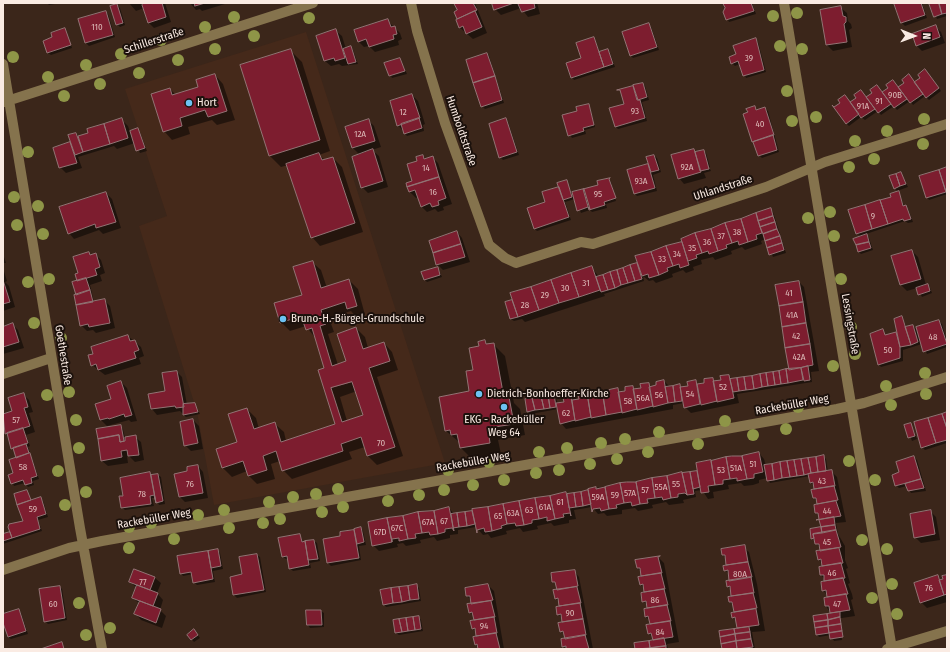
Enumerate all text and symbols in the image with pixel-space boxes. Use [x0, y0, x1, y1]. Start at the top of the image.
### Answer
north arrow [894, 16, 934, 56]
house number: 110 [91, 22, 103, 32]
street label: Schillerstraße [122, 25, 186, 57]
text: N [920, 33, 933, 40]
house number: 39 [745, 53, 753, 63]
house number: 90B [888, 90, 902, 100]
street label: Humboldtstraße [443, 94, 479, 168]
place label: Hort [197, 96, 217, 110]
house number: 91 [875, 96, 883, 106]
marker: Hort [184, 98, 194, 108]
house number: 91A [857, 101, 869, 111]
house number: 93 [631, 106, 639, 116]
house number: 12 [399, 107, 407, 117]
house number: 40 [755, 119, 765, 129]
house number: 12A [354, 129, 366, 139]
house number: 92A [681, 162, 693, 172]
house number: 14 [422, 163, 430, 173]
street label: Uhlandstraße [692, 172, 754, 204]
house number: 93A [635, 176, 647, 186]
house number: 16 [429, 187, 437, 197]
house number: 95 [594, 189, 602, 199]
house number: 9 [871, 211, 875, 221]
house number: 38 [733, 227, 741, 237]
house number: 37 [717, 231, 725, 241]
house number: 36 [703, 237, 711, 247]
house number: 35 [688, 243, 696, 253]
house number: 34 [673, 249, 681, 259]
house number: 33 [658, 254, 666, 264]
house number: 31 [582, 278, 590, 288]
house number: 30 [561, 283, 569, 293]
house number: 41 [785, 288, 793, 298]
house number: 29 [541, 290, 549, 300]
street label: Lessingstraße [838, 293, 862, 355]
house number: 28 [521, 300, 529, 310]
house number: 41A [786, 310, 798, 320]
place label: Bruno-H.-Bürgel-Grundschule [291, 312, 424, 326]
marker: Bruno-H.-Bürgel-Grundschule [278, 314, 288, 324]
street label: Goethestraße [52, 324, 74, 386]
house number: 42 [792, 331, 800, 341]
house number: 48 [929, 332, 937, 342]
house number: 50 [884, 345, 892, 355]
house number: 42A [793, 352, 805, 362]
house number: 52 [719, 382, 727, 392]
place label: Dietrich-Bonhoeffer-Kirche [487, 387, 609, 401]
marker: Dietrich-Bonhoeffer-Kirche [474, 389, 484, 399]
house number: 54 [686, 389, 694, 399]
house number: 56 [655, 390, 663, 400]
street label: Rackebüller Weg [754, 392, 830, 418]
house number: 56A [636, 393, 650, 403]
house number: 58 [624, 396, 632, 406]
marker: EKG - Rackebüller Weg 64 [499, 402, 509, 412]
house number: 62 [562, 408, 570, 418]
place label: EKG - Rackebüller Weg 64 [464, 413, 544, 439]
house number: 57 [12, 415, 20, 425]
house number: 70 [377, 438, 385, 448]
street label: Rackebüller Weg [435, 449, 511, 475]
house number: 51 [749, 459, 757, 469]
house number: 58 [19, 462, 27, 472]
house number: 51A [730, 463, 742, 473]
house number: 53 [717, 465, 725, 475]
house number: 43 [818, 476, 826, 486]
house number: 76 [186, 479, 194, 489]
house number: 55 [672, 479, 680, 489]
house number: 55A [655, 482, 667, 492]
house number: 57 [641, 485, 649, 495]
house number: 57A [624, 488, 636, 498]
house number: 78 [138, 489, 146, 499]
house number: 59 [611, 490, 619, 500]
house number: 59A [591, 492, 605, 502]
house number: 61 [556, 497, 564, 507]
house number: 61A [539, 502, 551, 512]
house number: 59 [29, 504, 37, 514]
house number: 63 [525, 505, 533, 515]
street label: Rackebüller Weg [116, 506, 192, 532]
house number: 44 [823, 506, 831, 516]
house number: 63A [506, 508, 520, 518]
house number: 65 [494, 511, 502, 521]
house number: 67 [440, 516, 448, 526]
house number: 67A [422, 517, 434, 527]
house number: 67C [391, 523, 403, 533]
house number: 67D [373, 527, 387, 537]
house number: 45 [823, 537, 831, 547]
house number: 46 [828, 568, 836, 578]
house number: 80A [733, 569, 747, 579]
house number: 77 [139, 577, 147, 587]
house number: 76 [925, 583, 933, 593]
house number: 86 [651, 595, 659, 605]
house number: 60 [48, 599, 58, 609]
house number: 47 [833, 599, 841, 609]
house number: 90 [565, 608, 575, 618]
house number: 94 [480, 621, 488, 631]
house number: 84 [656, 627, 664, 637]

